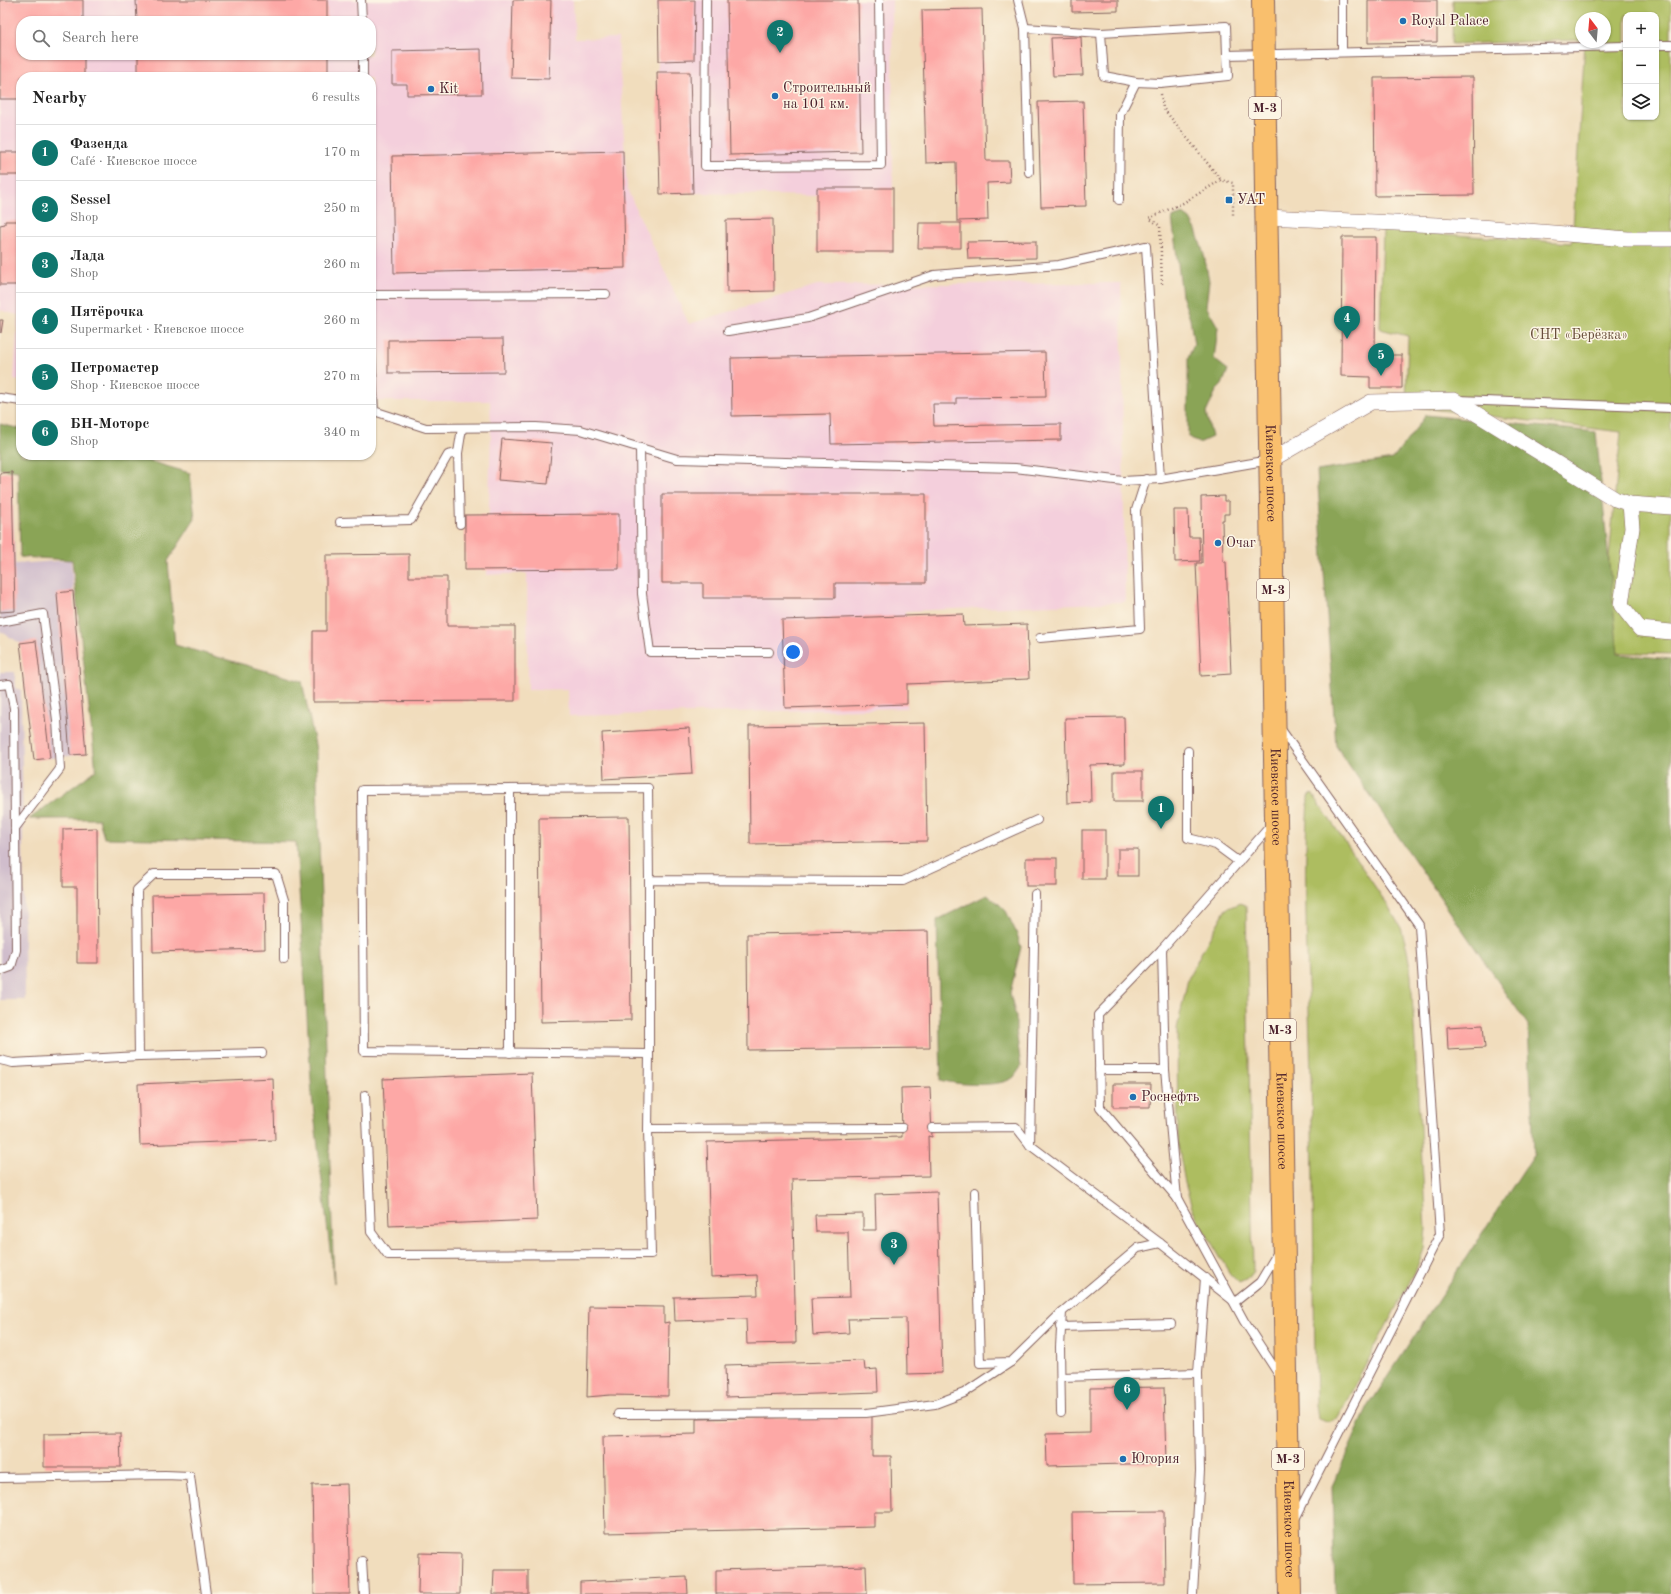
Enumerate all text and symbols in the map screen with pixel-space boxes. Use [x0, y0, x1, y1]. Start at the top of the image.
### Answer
north arrow [1575, 12, 1611, 48]
map controls [1623, 12, 1659, 120]
button: + [1623, 12, 1659, 48]
place label: Royal Palace [1411, 14, 1489, 28]
search box [16, 16, 376, 60]
marker: Royal Palace [1398, 16, 1408, 26]
pin: 2 [767, 20, 793, 53]
icon: search [30, 27, 52, 49]
text: Search here [62, 31, 139, 46]
button: − [1623, 48, 1659, 84]
place label: Строительный на 101 км. [783, 81, 871, 111]
place label: Kit [439, 82, 458, 96]
marker: Kit [426, 84, 436, 94]
button: layers [1623, 84, 1659, 120]
text: Nearby [32, 90, 87, 107]
text: 6 results [311, 91, 360, 104]
marker: Строительный на 101 км. [770, 91, 780, 101]
road number: М-3 [1249, 97, 1281, 119]
text: Фазенда [70, 137, 128, 152]
text: 1 [41, 146, 49, 159]
text: 170 m [323, 146, 360, 159]
text: Café · Киевское шоссе [70, 155, 197, 168]
text: Sessel [70, 193, 111, 208]
place label: УАТ [1237, 193, 1265, 207]
marker: УАТ [1224, 195, 1234, 205]
text: 2 [41, 202, 49, 215]
text: 250 m [323, 202, 360, 215]
text: Shop [70, 211, 98, 224]
text: Лада [70, 249, 105, 264]
text: 3 [41, 258, 49, 271]
text: 260 m [323, 258, 360, 271]
text: Shop [70, 267, 98, 280]
text: Пятёрочка [70, 305, 144, 320]
pin: 4 [1334, 306, 1360, 339]
text: 4 [41, 314, 49, 327]
text: 260 m [323, 314, 360, 327]
text: Supermarket · Киевское шоссе [70, 323, 244, 336]
park label: СНТ «Берёзка» [1530, 328, 1628, 342]
pin: 5 [1368, 343, 1394, 376]
text: Петромастер [70, 361, 159, 376]
text: 5 [41, 370, 49, 383]
text: 270 m [323, 370, 360, 383]
text: Shop · Киевское шоссе [70, 379, 200, 392]
text: БН-Моторс [70, 417, 149, 432]
street label: Киевское шоссе [1263, 424, 1278, 522]
text: 6 [41, 426, 49, 439]
text: 340 m [323, 426, 360, 439]
text: Shop [70, 435, 98, 448]
place label: Очаг [1226, 536, 1256, 550]
marker: Очаг [1213, 538, 1223, 548]
road number: М-3 [1257, 579, 1289, 601]
your location [783, 642, 803, 662]
street label: Киевское шоссе [1268, 748, 1283, 846]
pin: 1 [1148, 796, 1174, 829]
road number: М-3 [1264, 1019, 1296, 1041]
street label: Киевское шоссе [1274, 1072, 1289, 1170]
place label: Роснефть [1141, 1090, 1200, 1105]
marker: Роснефть [1128, 1092, 1138, 1102]
pin: 3 [881, 1232, 907, 1265]
pin: 6 [1114, 1377, 1140, 1410]
road number: М-3 [1272, 1448, 1304, 1470]
place label: Югория [1131, 1452, 1179, 1466]
marker: Югория [1118, 1454, 1128, 1464]
street label: Киевское шоссе [1281, 1480, 1297, 1578]

